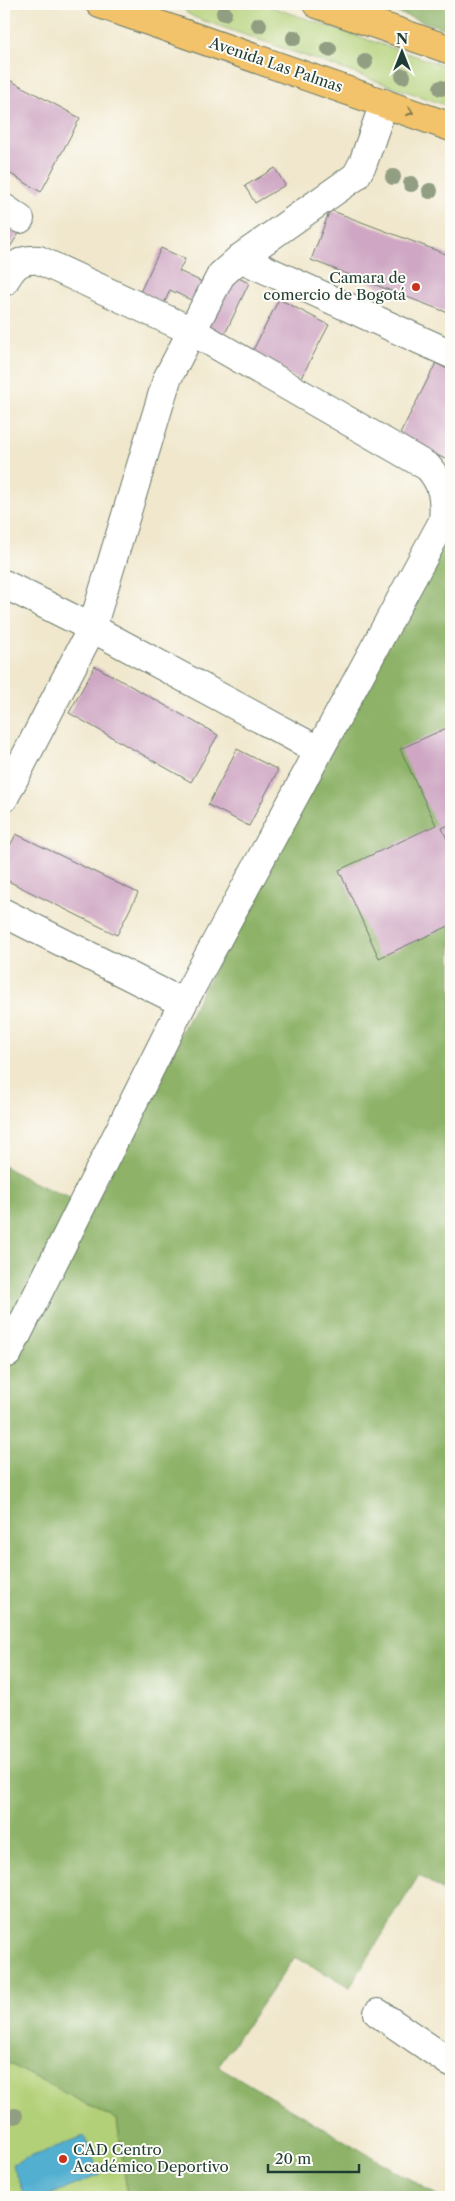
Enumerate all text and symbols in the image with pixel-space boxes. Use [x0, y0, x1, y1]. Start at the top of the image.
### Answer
north arrow [378, 28, 428, 78]
text: N [396, 30, 408, 48]
street label: Avenida Las Palmas [206, 32, 345, 96]
one-way arrow [405, 106, 414, 116]
place label: Camara de comercio de Bogotá [263, 268, 406, 304]
marker: Camara de comercio de Bogotá [410, 281, 422, 293]
place label: CAD Centro Académico Deportivo [72, 2140, 229, 2176]
scale bar [268, 2141, 359, 2173]
text: 20 m [275, 2149, 311, 2168]
marker: CAD Centro Académico Deportivo [57, 2153, 69, 2165]

